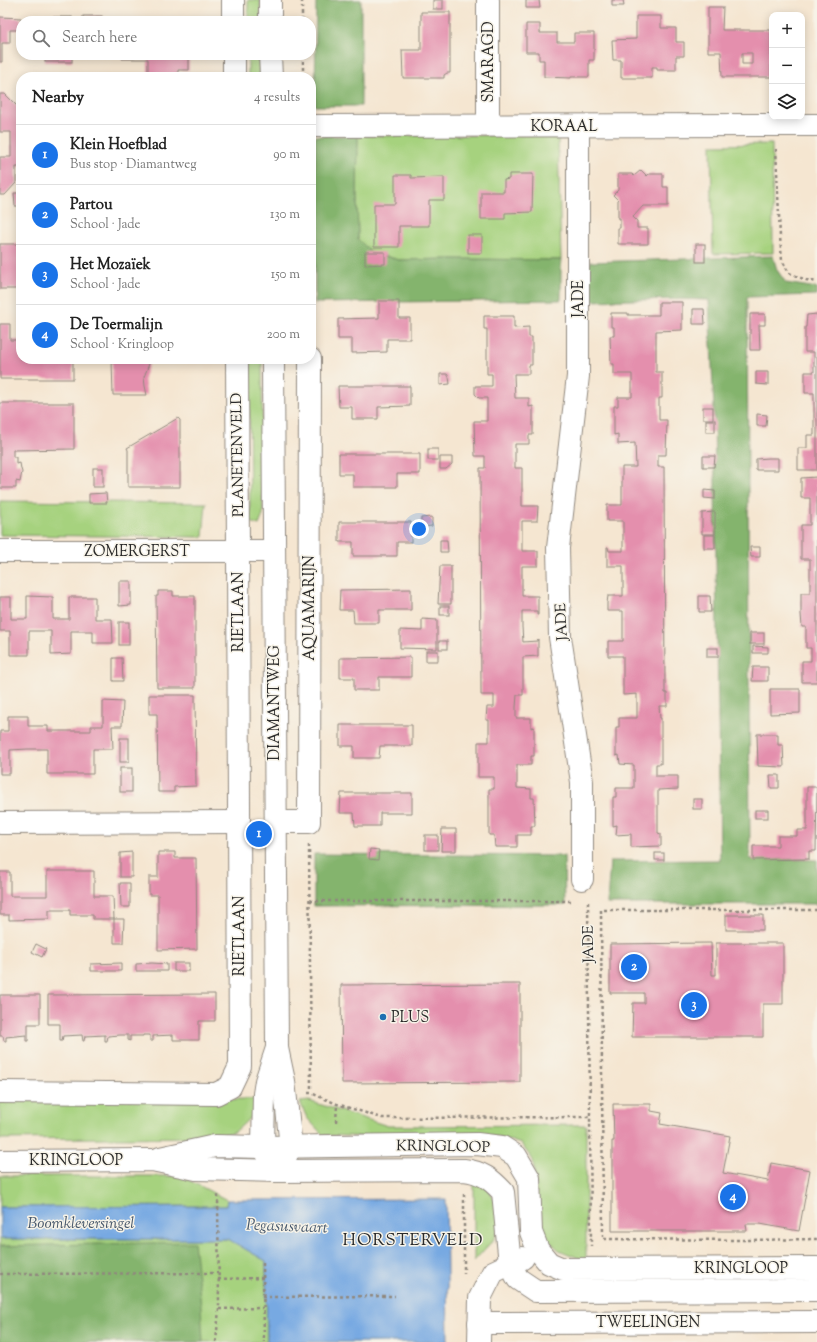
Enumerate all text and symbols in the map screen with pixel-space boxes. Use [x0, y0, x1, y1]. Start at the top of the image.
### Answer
map controls [769, 12, 805, 120]
button: + [769, 12, 805, 48]
search box [16, 16, 316, 60]
street label: SMARAGD [479, 21, 500, 103]
icon: search [30, 27, 52, 49]
text: Search here [62, 28, 137, 49]
button: − [769, 48, 805, 84]
button: layers [769, 84, 805, 120]
text: Nearby [32, 86, 84, 110]
text: 4 results [254, 89, 300, 107]
street label: KORAAL [530, 117, 598, 138]
text: Klein Hoefblad [70, 135, 167, 156]
text: 1 [43, 146, 47, 164]
text: 90 m [273, 146, 300, 164]
text: Bus stop · Diamantweg [70, 156, 197, 174]
text: Partou [70, 195, 113, 216]
text: 2 [42, 206, 48, 224]
text: 130 m [270, 206, 300, 224]
text: School · Jade [70, 216, 141, 234]
text: Het Mozaïek [70, 255, 151, 276]
text: 3 [42, 266, 48, 284]
text: 150 m [271, 266, 300, 284]
text: School · Jade [70, 276, 141, 294]
street label: JADE [569, 280, 590, 319]
text: De Toermalijn [70, 315, 163, 336]
text: 4 [42, 326, 48, 344]
text: 200 m [267, 326, 300, 344]
text: School · Kringloop [70, 336, 174, 354]
street label: PLANETENVELD [227, 392, 250, 517]
your location [409, 519, 429, 539]
street label: ZOMERGERST [84, 542, 190, 563]
street label: AQUAMARIJN [300, 555, 321, 661]
street label: RIETLAAN [229, 572, 250, 652]
street label: JADE [551, 603, 574, 642]
street label: DIAMANTWEG [265, 645, 286, 761]
pin: 1 [246, 819, 272, 849]
street label: RIETLAAN [230, 896, 251, 976]
street label: JADE [579, 925, 600, 964]
pin: 2 [621, 952, 647, 982]
pin: 3 [681, 990, 707, 1020]
place label: PLUS [391, 1008, 429, 1029]
marker: PLUS [378, 1012, 388, 1022]
street label: KRINGLOOP [396, 1136, 491, 1159]
street label: KRINGLOOP [29, 1151, 123, 1172]
pin: 4 [720, 1182, 746, 1212]
water label: Boomkleversingel [28, 1213, 134, 1236]
water label: Pegasusvaart [246, 1215, 328, 1240]
district label: HORSTERVELD [342, 1229, 484, 1253]
street label: KRINGLOOP [694, 1259, 788, 1280]
street label: TWEELINGEN [596, 1313, 700, 1334]

